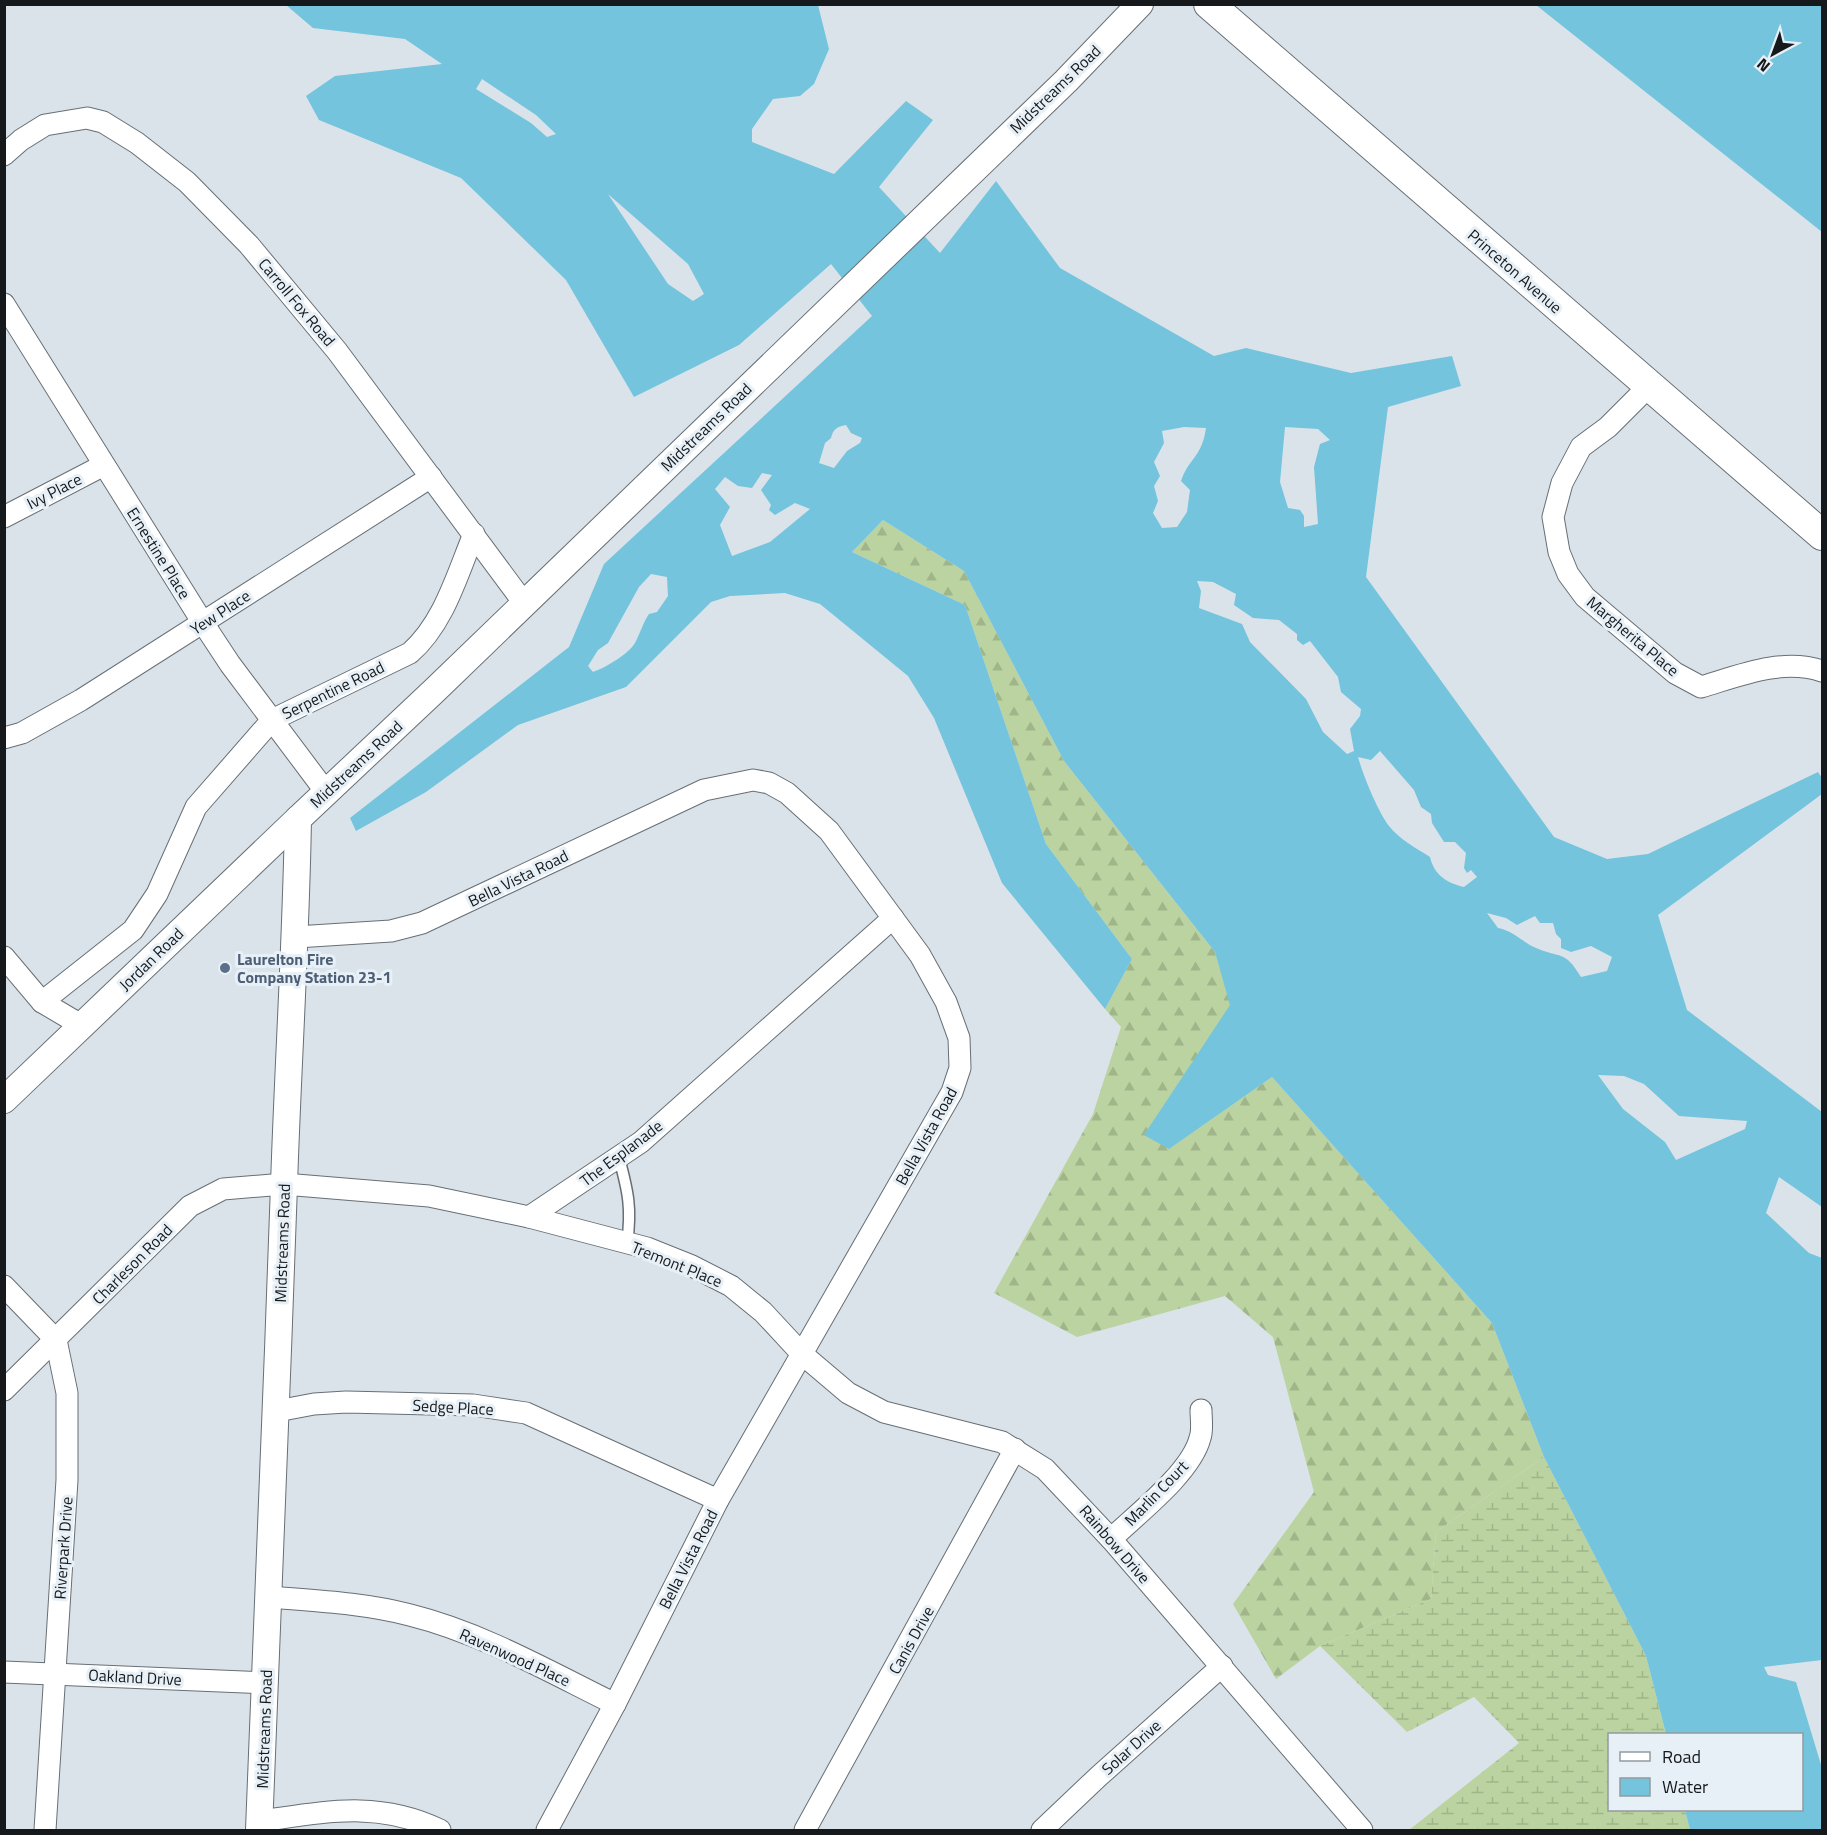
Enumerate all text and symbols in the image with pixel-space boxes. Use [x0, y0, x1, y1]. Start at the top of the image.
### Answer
north arrow [1743, 24, 1803, 84]
street label: Midstreams Road [1004, 39, 1106, 139]
text: N [1751, 53, 1775, 78]
street label: Princeton Avenue [1462, 223, 1568, 319]
street label: Carroll Fox Road [253, 253, 341, 351]
street label: Midstreams Road [655, 377, 757, 477]
street label: Ivy Place [22, 467, 86, 515]
street label: Ernestine Place [121, 503, 197, 603]
street label: Yew Place [185, 584, 255, 640]
street label: Margherita Place [1582, 590, 1684, 682]
street label: Serpentine Road [278, 655, 388, 725]
street label: Midstreams Road [304, 715, 408, 813]
street label: Bella Vista Road [464, 843, 572, 913]
street label: Jordan Road [113, 922, 189, 996]
place label: Laurelton Fire Company Station 23-1 [237, 947, 392, 989]
marker: Laurelton Fire Company Station 23-1 [218, 961, 232, 975]
street label: Bella Vista Road [889, 1083, 963, 1189]
street label: The Esplanade [575, 1114, 667, 1192]
street label: Midstreams Road [268, 1183, 296, 1303]
street label: Charleson Road [86, 1218, 178, 1310]
street label: Tremont Place [628, 1235, 726, 1293]
street label: Sedge Place [412, 1393, 494, 1421]
street label: Marlin Court [1119, 1455, 1194, 1531]
street label: Riverpark Drive [47, 1496, 79, 1600]
street label: Rainbow Drive [1074, 1499, 1156, 1589]
street label: Bella Vista Road [653, 1505, 723, 1613]
street label: Canis Drive [882, 1601, 940, 1679]
street label: Ravenwood Place [456, 1622, 574, 1692]
street label: Oakland Drive [88, 1663, 182, 1691]
street label: Midstreams Road [250, 1669, 278, 1789]
street label: Solar Drive [1096, 1714, 1166, 1780]
legend [1608, 1733, 1803, 1811]
text: Road [1662, 1743, 1701, 1770]
text: Water [1662, 1773, 1708, 1800]

